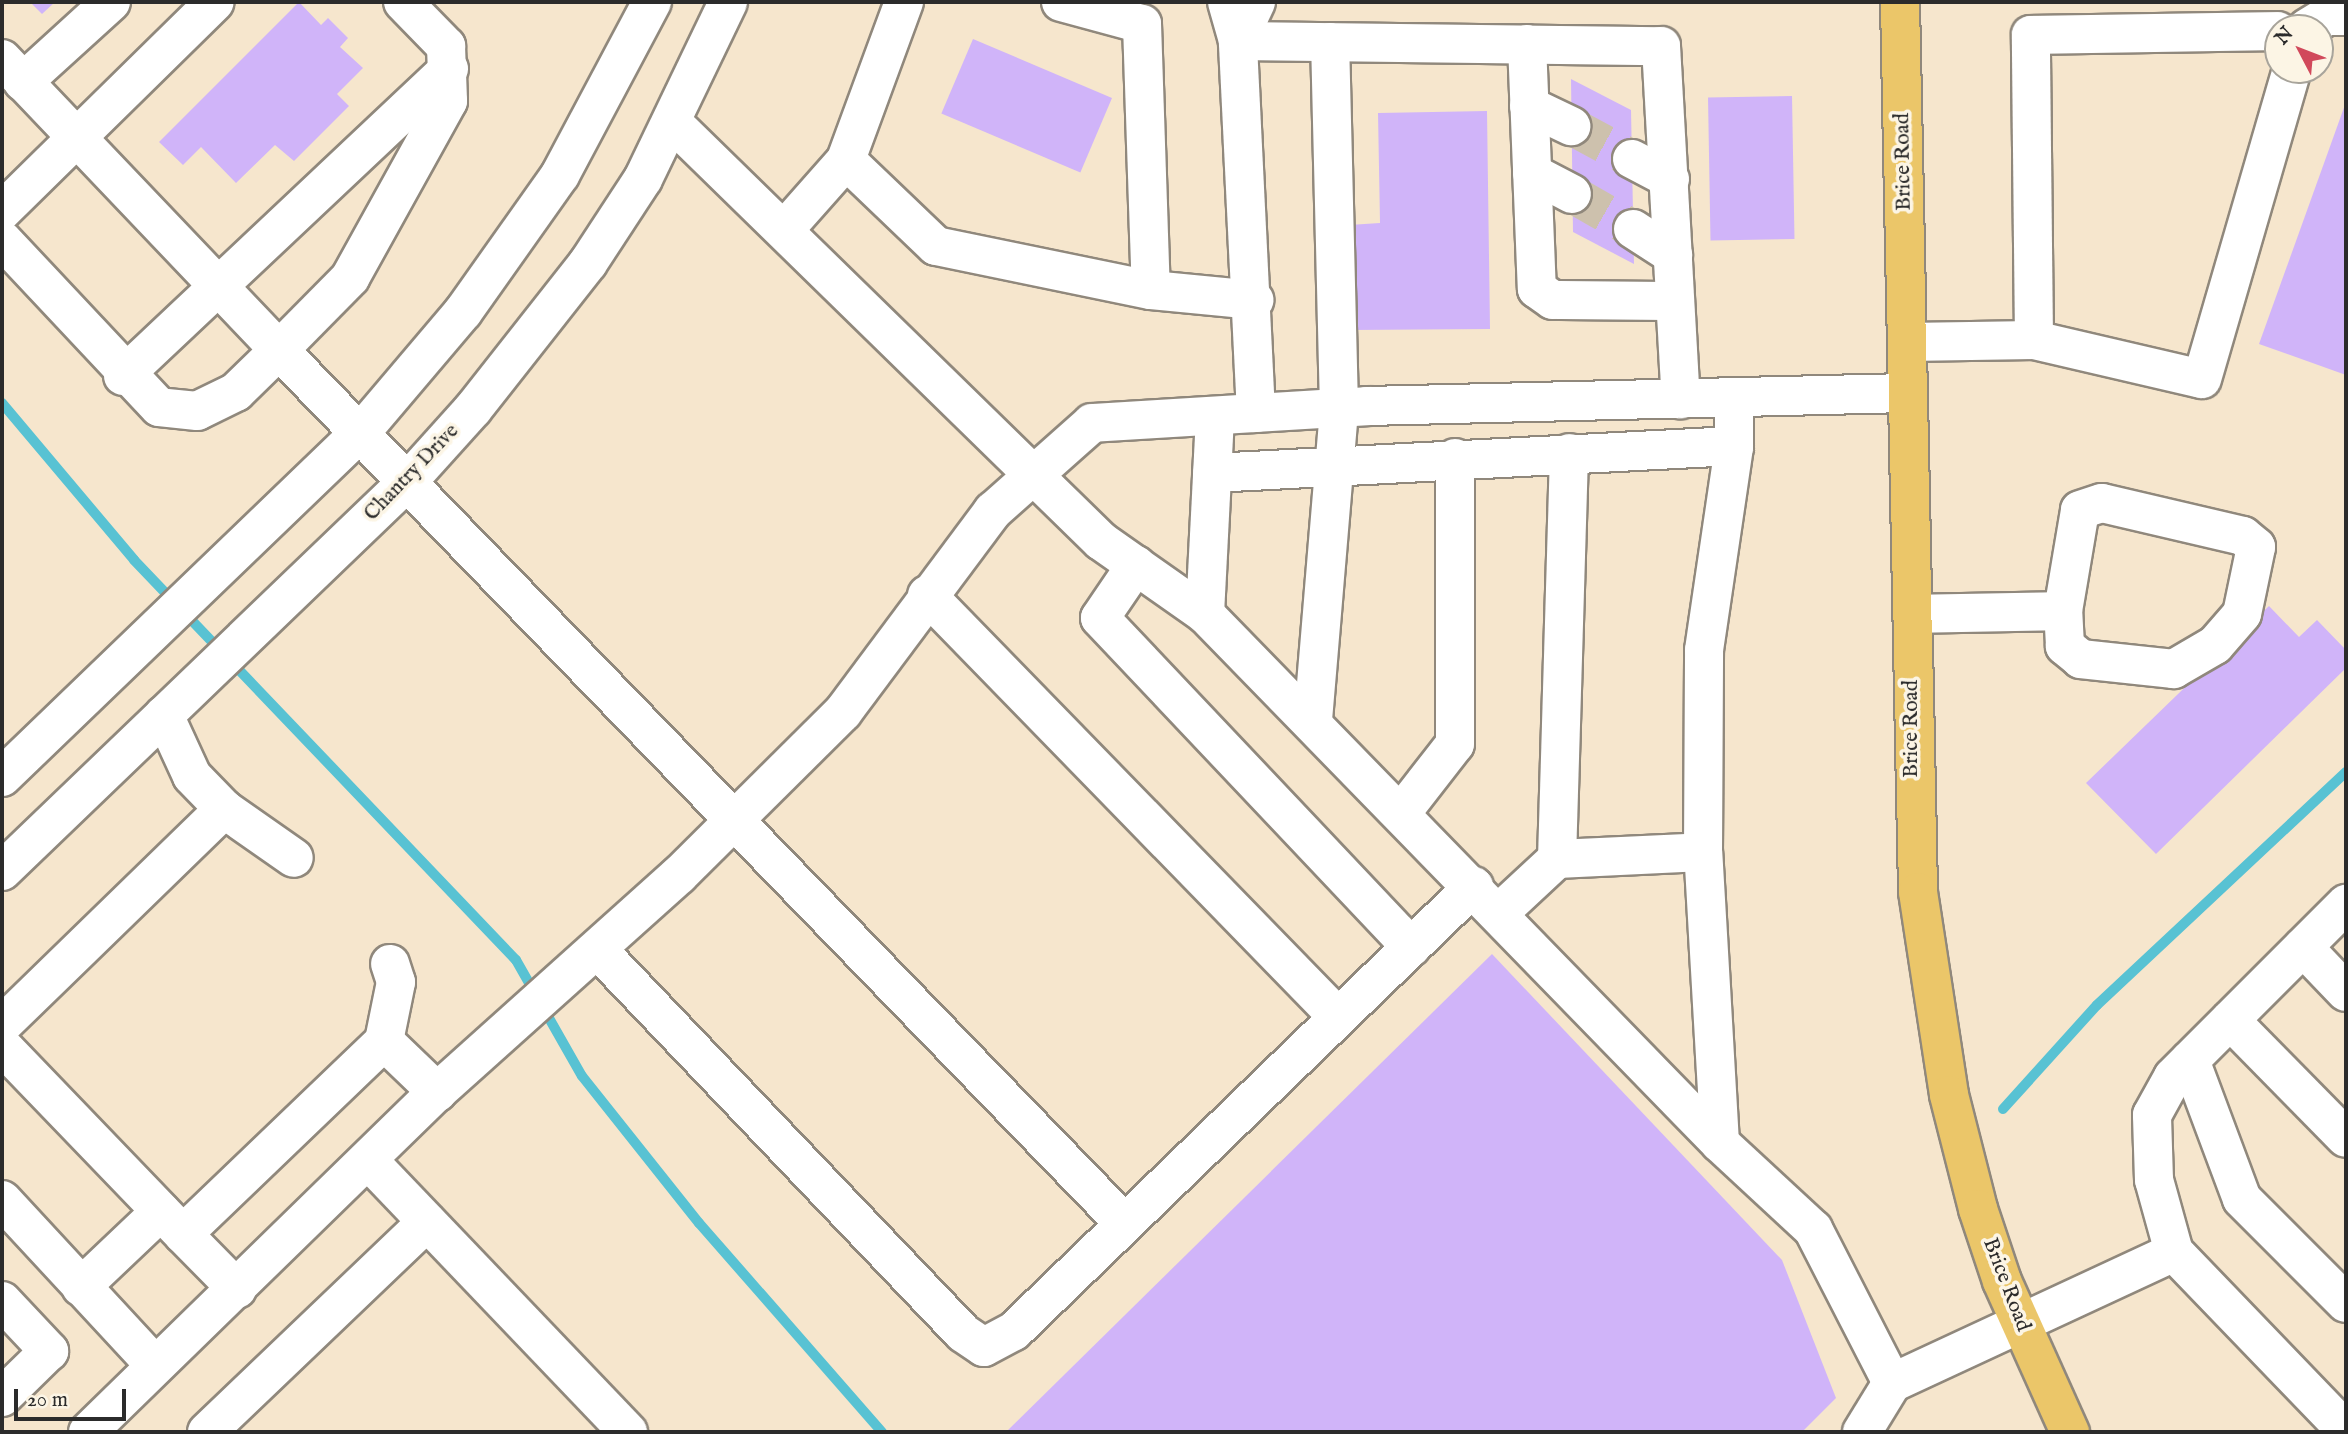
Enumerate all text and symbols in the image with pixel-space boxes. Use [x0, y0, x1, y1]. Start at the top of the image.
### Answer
north arrow [2264, 14, 2334, 84]
text: N [2270, 22, 2299, 50]
street label: Brice Road [1891, 113, 1917, 211]
street label: Chantry Drive [359, 419, 465, 527]
street label: Brice Road [1899, 680, 1925, 778]
street label: Brice Road [1977, 1235, 2035, 1335]
scale bar [18, 1374, 130, 1418]
text: 20 m [27, 1387, 68, 1414]

